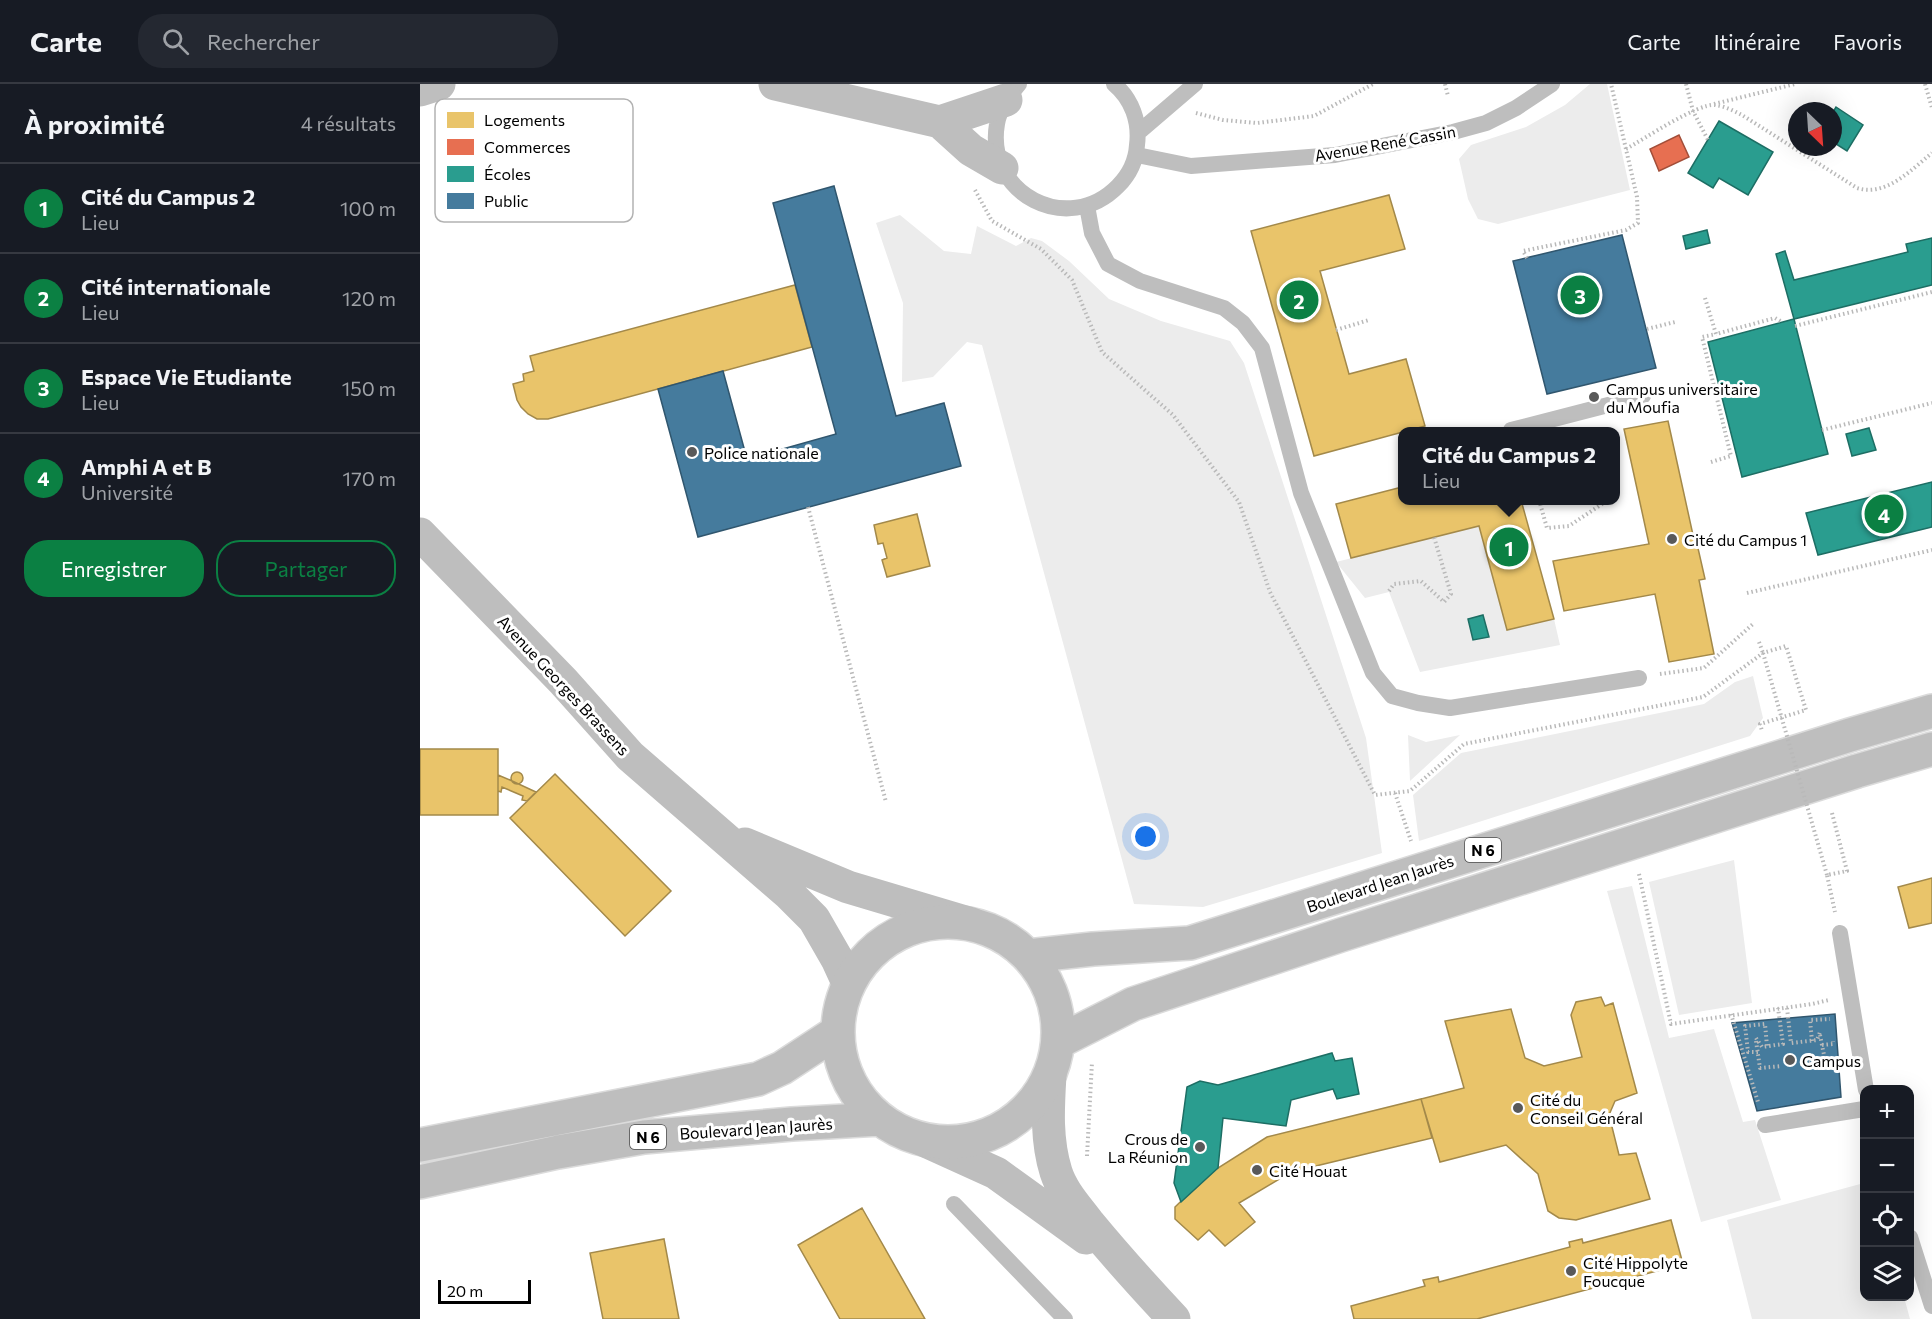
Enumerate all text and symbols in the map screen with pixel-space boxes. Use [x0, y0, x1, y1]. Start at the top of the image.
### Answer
search box [138, 14, 558, 68]
text: Carte [30, 24, 102, 58]
icon: search [159, 25, 192, 58]
text: Rechercher [207, 28, 320, 55]
text: Carte [1627, 29, 1681, 54]
text: Itinéraire [1714, 29, 1800, 54]
text: Favoris [1833, 29, 1902, 54]
legend [435, 99, 633, 222]
north arrow [1788, 102, 1842, 156]
text: À proximité [24, 108, 165, 139]
text: Logements [484, 110, 565, 129]
text: 4 résultats [301, 111, 396, 135]
street label: Avenue René Cassin [1313, 121, 1457, 165]
text: Commerces [484, 137, 571, 156]
text: Écoles [484, 164, 531, 183]
text: Cité du Campus 2 [81, 183, 255, 210]
text: Public [484, 191, 529, 210]
text: 1 [39, 196, 48, 220]
text: 100 m [340, 196, 396, 220]
text: Lieu [81, 210, 119, 234]
pin: 3 [1560, 272, 1600, 318]
text: Cité internationale [81, 273, 271, 300]
pin: 2 [1280, 278, 1318, 322]
text: 2 [38, 286, 49, 310]
text: 120 m [342, 286, 396, 310]
text: Lieu [81, 300, 119, 324]
text: Espace Vie Etudiante [81, 363, 292, 390]
text: 3 [38, 376, 49, 400]
text: 150 m [342, 376, 396, 400]
place label: Campus universitaire du Moufia [1606, 379, 1758, 416]
text: Lieu [81, 390, 119, 414]
marker: Campus universitaire du Moufia [1587, 390, 1601, 404]
popup [1398, 427, 1620, 505]
text: Cité du Campus 2 [1422, 441, 1596, 468]
place label: Police nationale [704, 443, 819, 462]
marker: Police nationale [685, 445, 699, 459]
text: Amphi A et B [81, 453, 212, 480]
text: 4 [37, 466, 50, 490]
text: 170 m [343, 466, 396, 490]
text: Lieu [1422, 468, 1460, 492]
text: Université [81, 480, 173, 504]
pin: 4 [1864, 492, 1904, 536]
pin: 1 [1490, 524, 1528, 570]
place label: Cité du Campus 1 [1684, 530, 1807, 549]
marker: Cité du Campus 1 [1665, 532, 1679, 546]
button: Enregistrer [24, 540, 204, 597]
button: Partager [216, 540, 396, 597]
street label: Avenue Georges Brassens [494, 611, 634, 759]
your location [1131, 822, 1160, 851]
road number: N 6 [1465, 838, 1501, 862]
street label: Boulevard Jean Jaurès [1304, 850, 1456, 916]
place label: Campus [1802, 1051, 1861, 1070]
marker: Campus [1783, 1053, 1797, 1067]
map controls [1860, 1085, 1914, 1301]
button: + [1860, 1085, 1914, 1139]
place label: Cité du Conseil Général [1530, 1090, 1643, 1127]
marker: Cité du Conseil Général [1511, 1101, 1525, 1115]
street label: Boulevard Jean Jaurès [679, 1113, 833, 1143]
road number: N 6 [630, 1125, 666, 1149]
place label: Crous de La Réunion [1108, 1129, 1188, 1166]
button: − [1860, 1139, 1914, 1193]
marker: Crous de La Réunion [1193, 1140, 1207, 1154]
place label: Cité Houat [1269, 1161, 1348, 1180]
marker: Cité Houat [1250, 1163, 1264, 1177]
button: locate [1860, 1193, 1914, 1247]
button: layers [1860, 1247, 1914, 1301]
place label: Cité Hippolyte Foucque [1583, 1253, 1688, 1290]
marker: Cité Hippolyte Foucque [1564, 1264, 1578, 1278]
scale bar [438, 1277, 531, 1304]
text: 20 m [447, 1281, 483, 1300]

